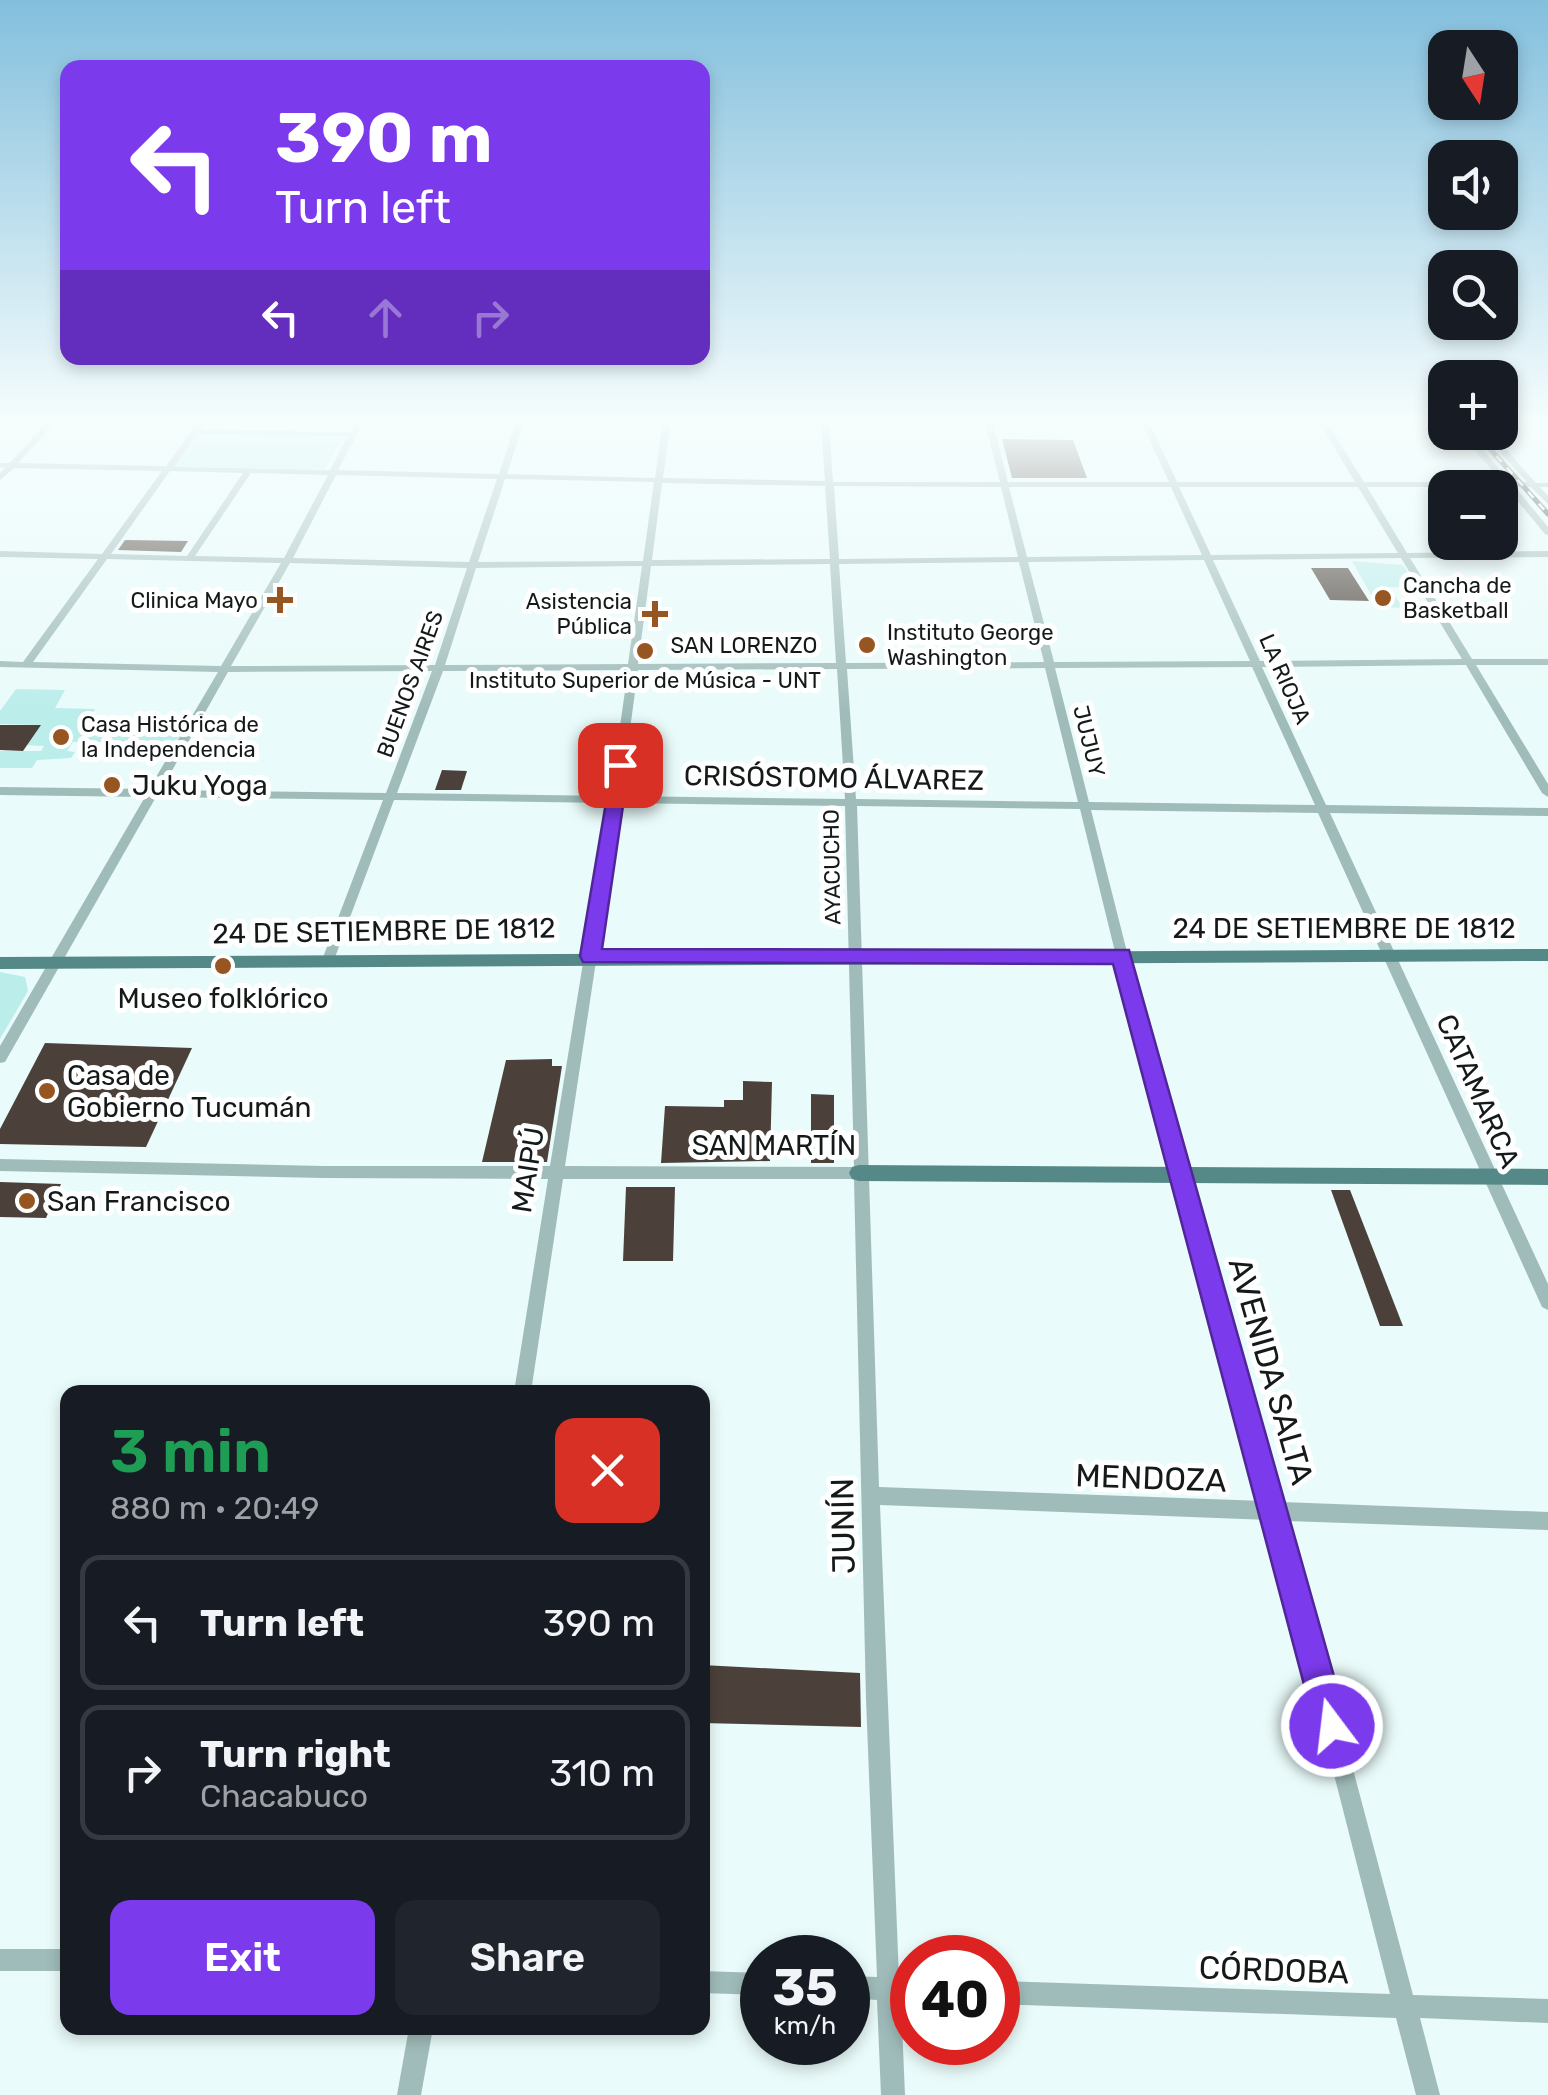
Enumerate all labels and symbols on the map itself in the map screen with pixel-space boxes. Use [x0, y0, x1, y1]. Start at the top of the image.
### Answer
north arrow [1428, 30, 1518, 120]
place label: Cancha de Basketball [1403, 572, 1512, 624]
place label: Clinica Mayo [131, 587, 258, 614]
marker: Clinica Mayo [267, 587, 293, 613]
marker: Cancha de Basketball [1372, 587, 1394, 609]
place label: Asistencia Pública [526, 588, 632, 640]
marker: Asistencia Pública [642, 601, 668, 627]
street label: BUENOS AIRES [371, 607, 449, 761]
place label: Instituto George Washington [887, 619, 1053, 671]
street label: LA RIOJA [1253, 630, 1317, 728]
street label: SAN LORENZO [671, 632, 817, 659]
marker: Instituto George Washington [856, 634, 878, 656]
marker: Instituto Superior de Música - UNT [634, 640, 656, 662]
place label: Instituto Superior de Música - UNT [469, 667, 821, 694]
street label: JUJUY [1067, 702, 1111, 780]
place label: Casa Histórica de la Independencia [81, 711, 259, 763]
pin [578, 723, 663, 808]
marker: Casa Histórica de la Independencia [50, 726, 72, 748]
street label: CRISÓSTOMO ÁLVAREZ [684, 759, 984, 797]
place label: Juku Yoga [132, 769, 268, 802]
marker: Juku Yoga [101, 774, 123, 796]
street label: AYACUCHO [817, 809, 847, 925]
street label: 24 DE SETIEMBRE DE 1812 [212, 912, 556, 950]
street label: 24 DE SETIEMBRE DE 1812 [1172, 912, 1516, 945]
marker: Museo folklórico [212, 955, 234, 977]
place label: Museo folklórico [117, 982, 329, 1015]
street label: CATAMARCA [1429, 1009, 1527, 1173]
place label: Casa de Gobierno Tucumán [67, 1059, 312, 1124]
marker: Casa de Gobierno Tucumán [36, 1080, 58, 1102]
street label: MAIPÚ [505, 1125, 551, 1215]
street label: SAN MARTÍN [692, 1129, 856, 1162]
place label: San Francisco [47, 1185, 231, 1218]
marker: San Francisco [16, 1190, 38, 1212]
street label: AVENIDA SALTA [1220, 1253, 1322, 1489]
street label: MENDOZA [1075, 1456, 1227, 1500]
street label: JUNÍN [823, 1478, 863, 1574]
position arrow [1280, 1674, 1384, 1778]
speed limit sign: 40 [890, 1935, 1020, 2065]
street label: CÓRDOBA [1198, 1948, 1350, 1992]

